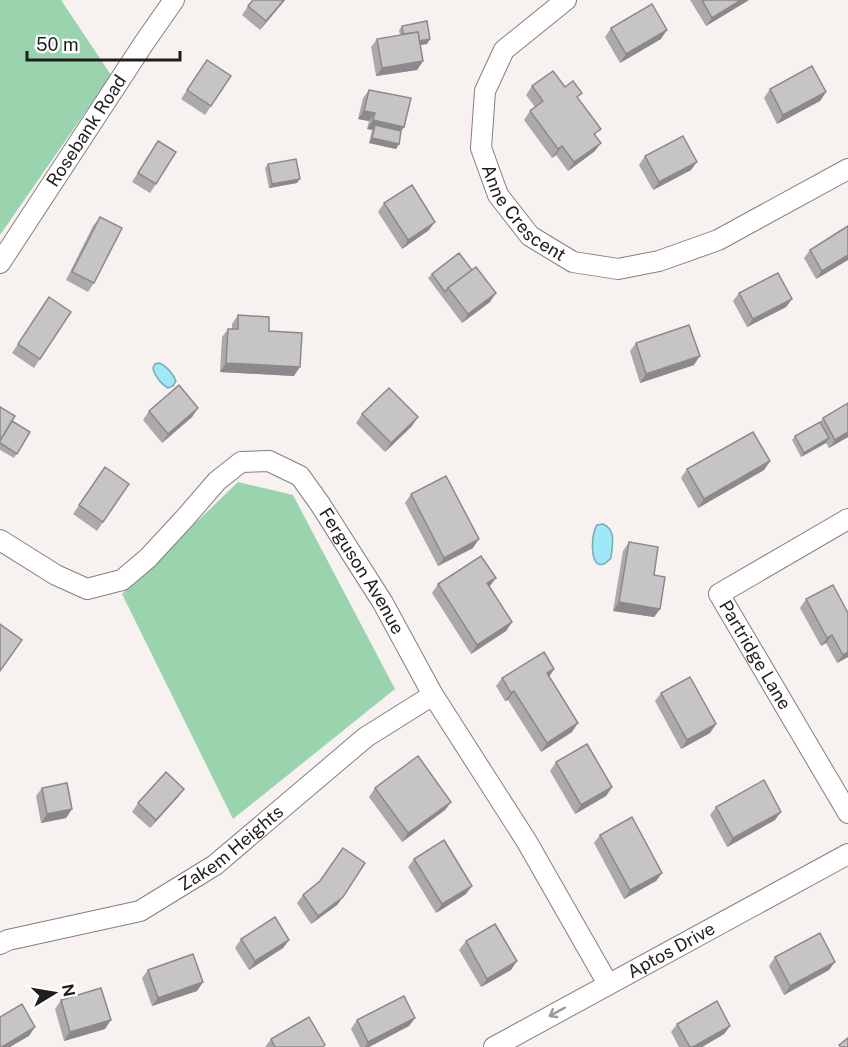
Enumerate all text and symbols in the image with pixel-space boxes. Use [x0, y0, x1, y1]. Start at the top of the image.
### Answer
scale bar [27, 24, 180, 62]
text: 50 m [36, 34, 79, 55]
street label: Rosebank Road [42, 71, 130, 190]
street label: Anne Crescent [478, 161, 570, 265]
street label: Ferguson Avenue [315, 504, 409, 638]
street label: Partridge Lane [715, 596, 796, 713]
street label: Zakem Heights [175, 801, 287, 895]
street label: Aptos Drive [624, 918, 719, 982]
north arrow [24, 963, 84, 1023]
text: N [58, 982, 79, 998]
one-way arrow [549, 1006, 566, 1018]

